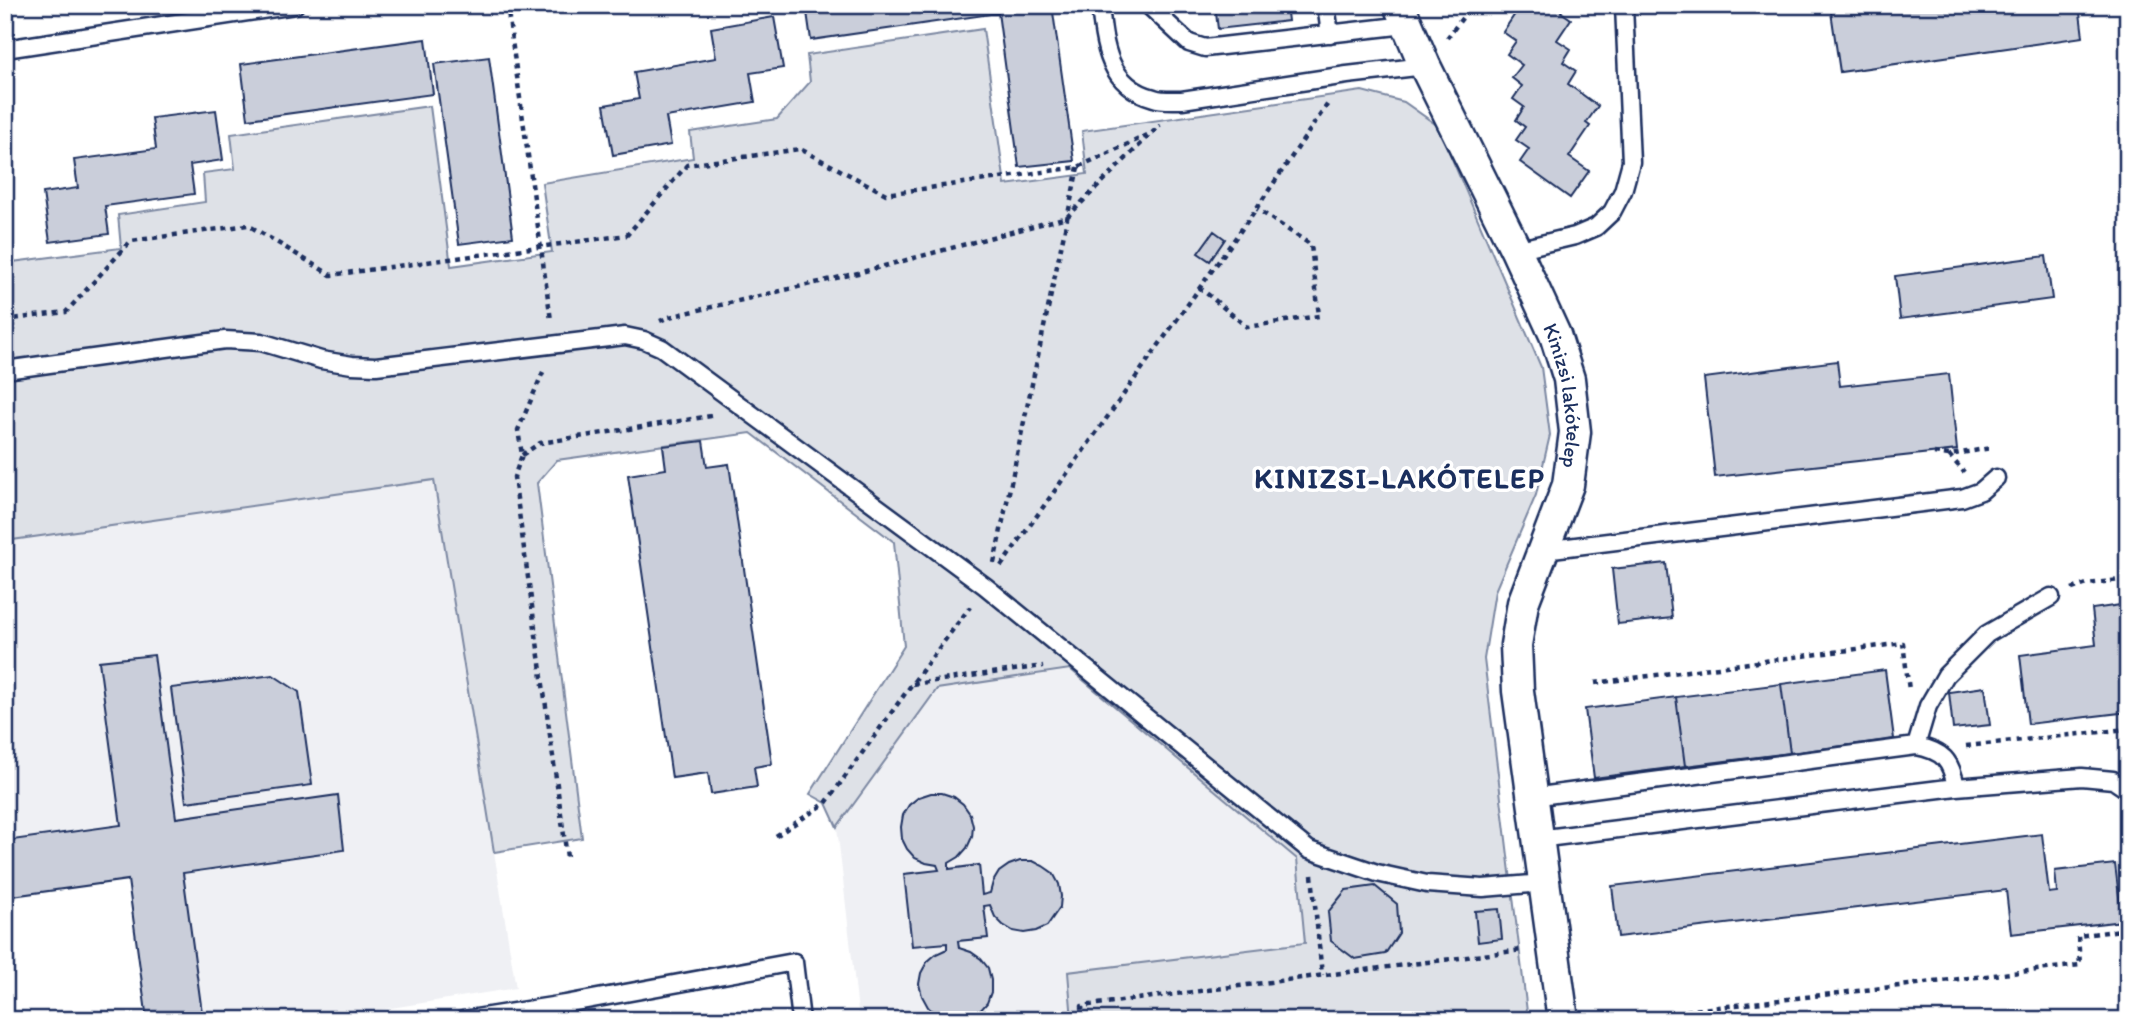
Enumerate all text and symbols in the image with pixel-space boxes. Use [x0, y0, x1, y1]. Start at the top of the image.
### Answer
street label: Kinizsi lakótelep [1539, 319, 1587, 470]
district label: KINIZSI-LAKÓTELEP [1254, 461, 1546, 495]

